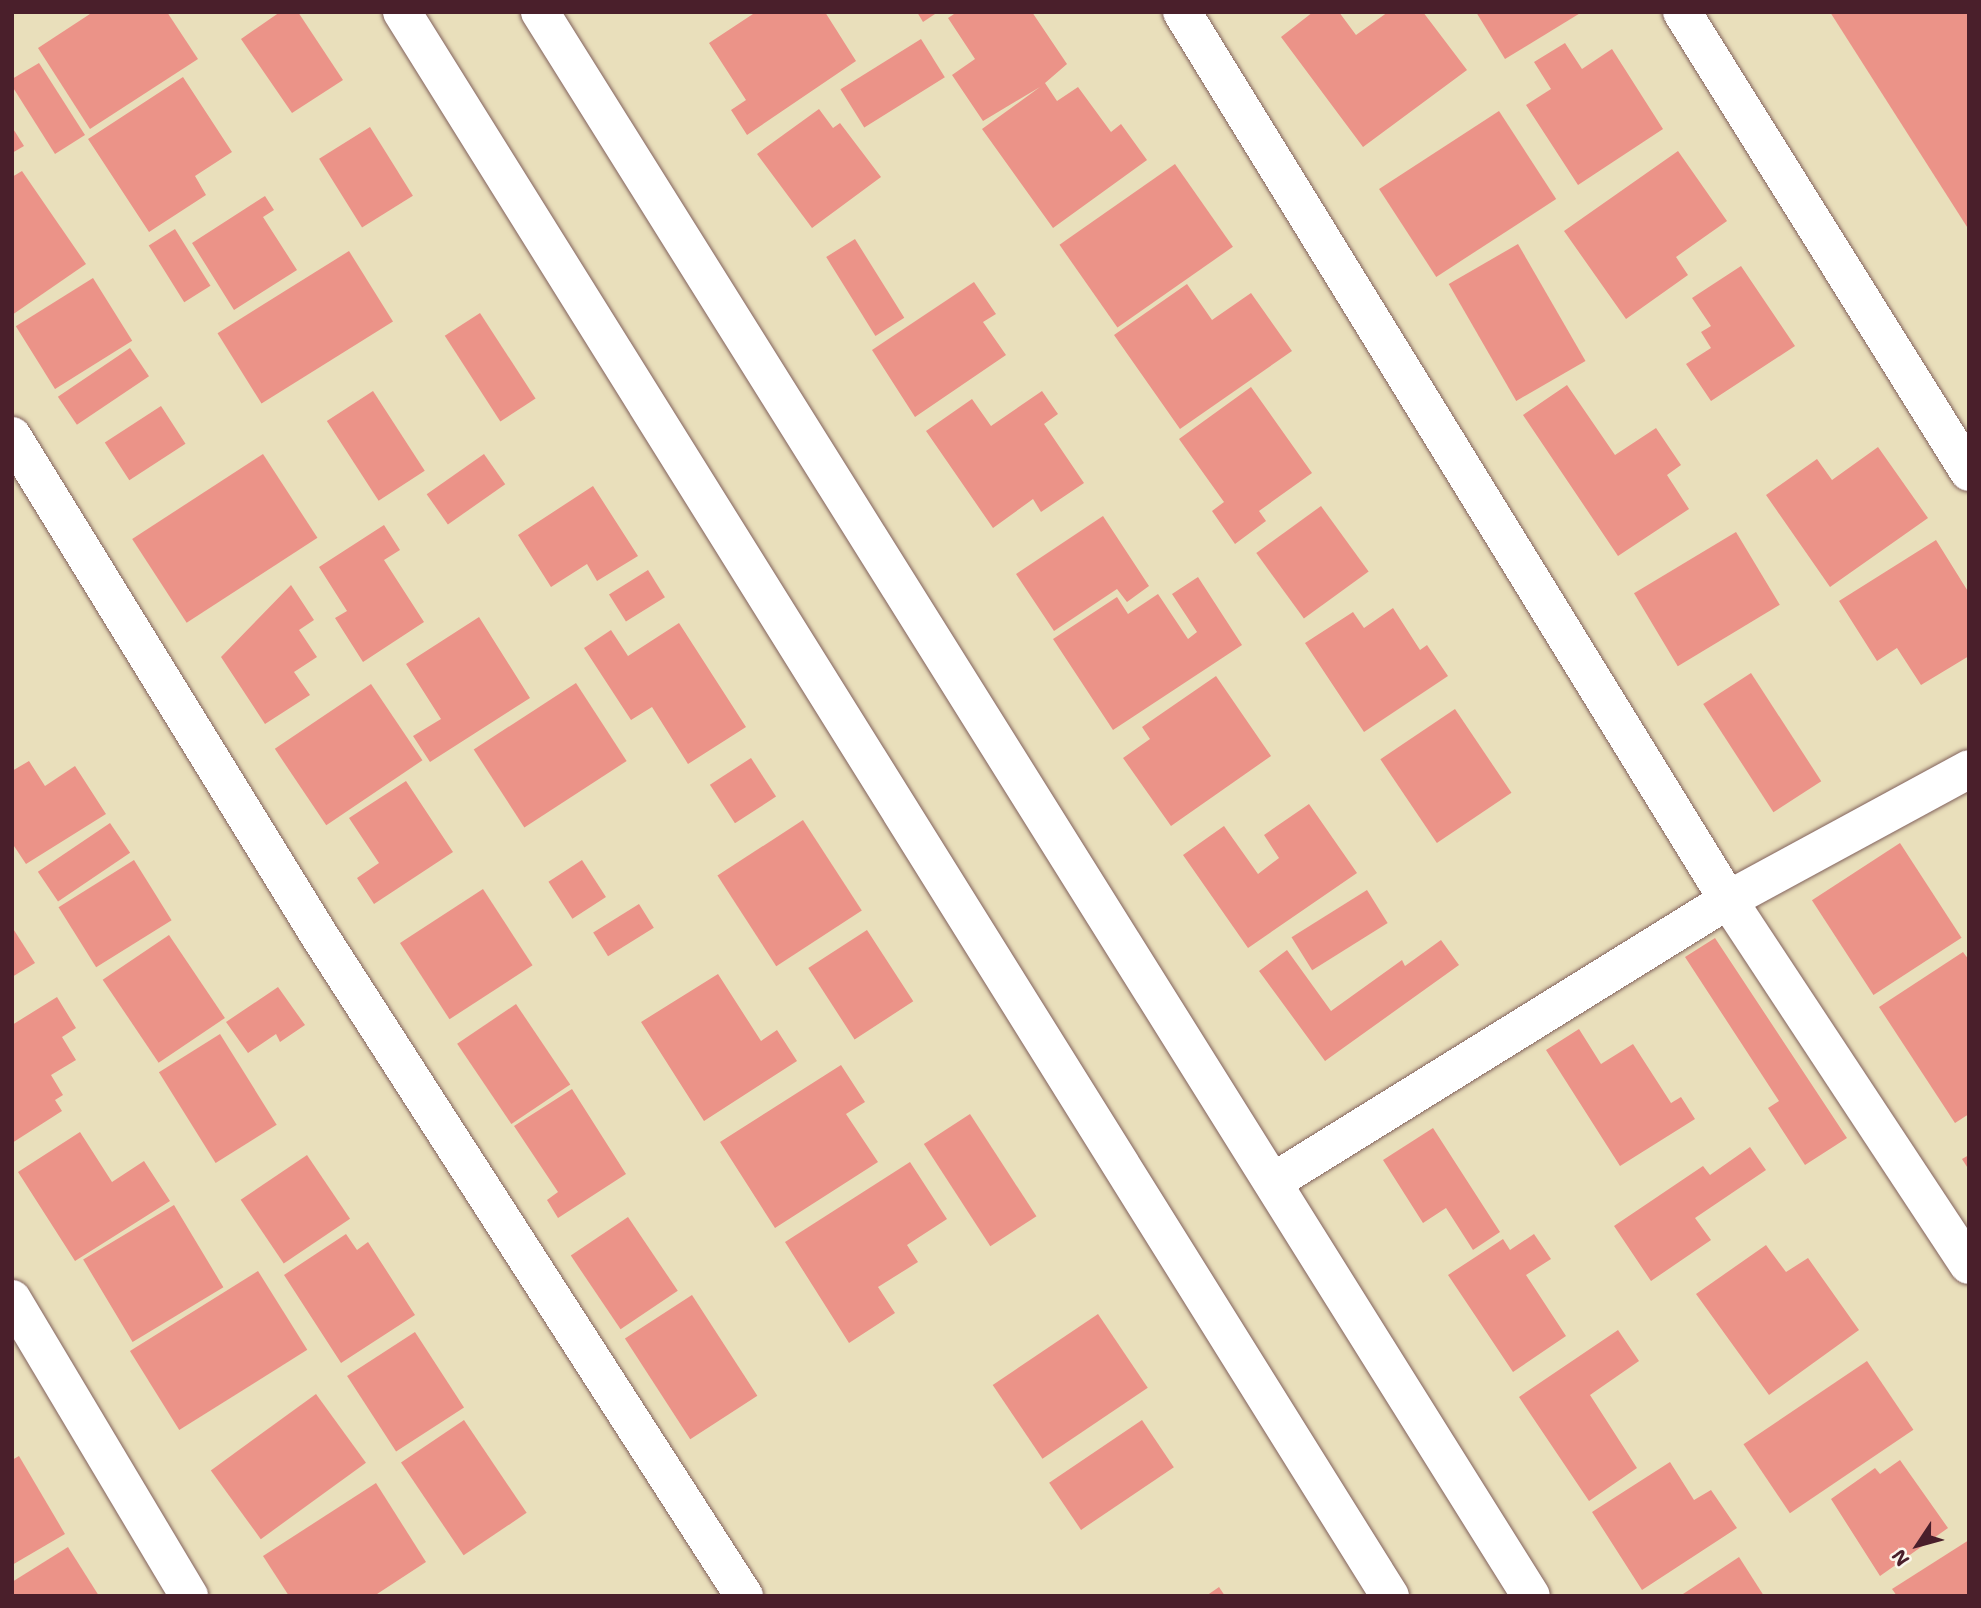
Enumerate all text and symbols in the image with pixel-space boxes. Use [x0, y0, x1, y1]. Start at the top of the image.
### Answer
north arrow [1883, 1510, 1953, 1580]
text: N [1886, 1544, 1915, 1571]

